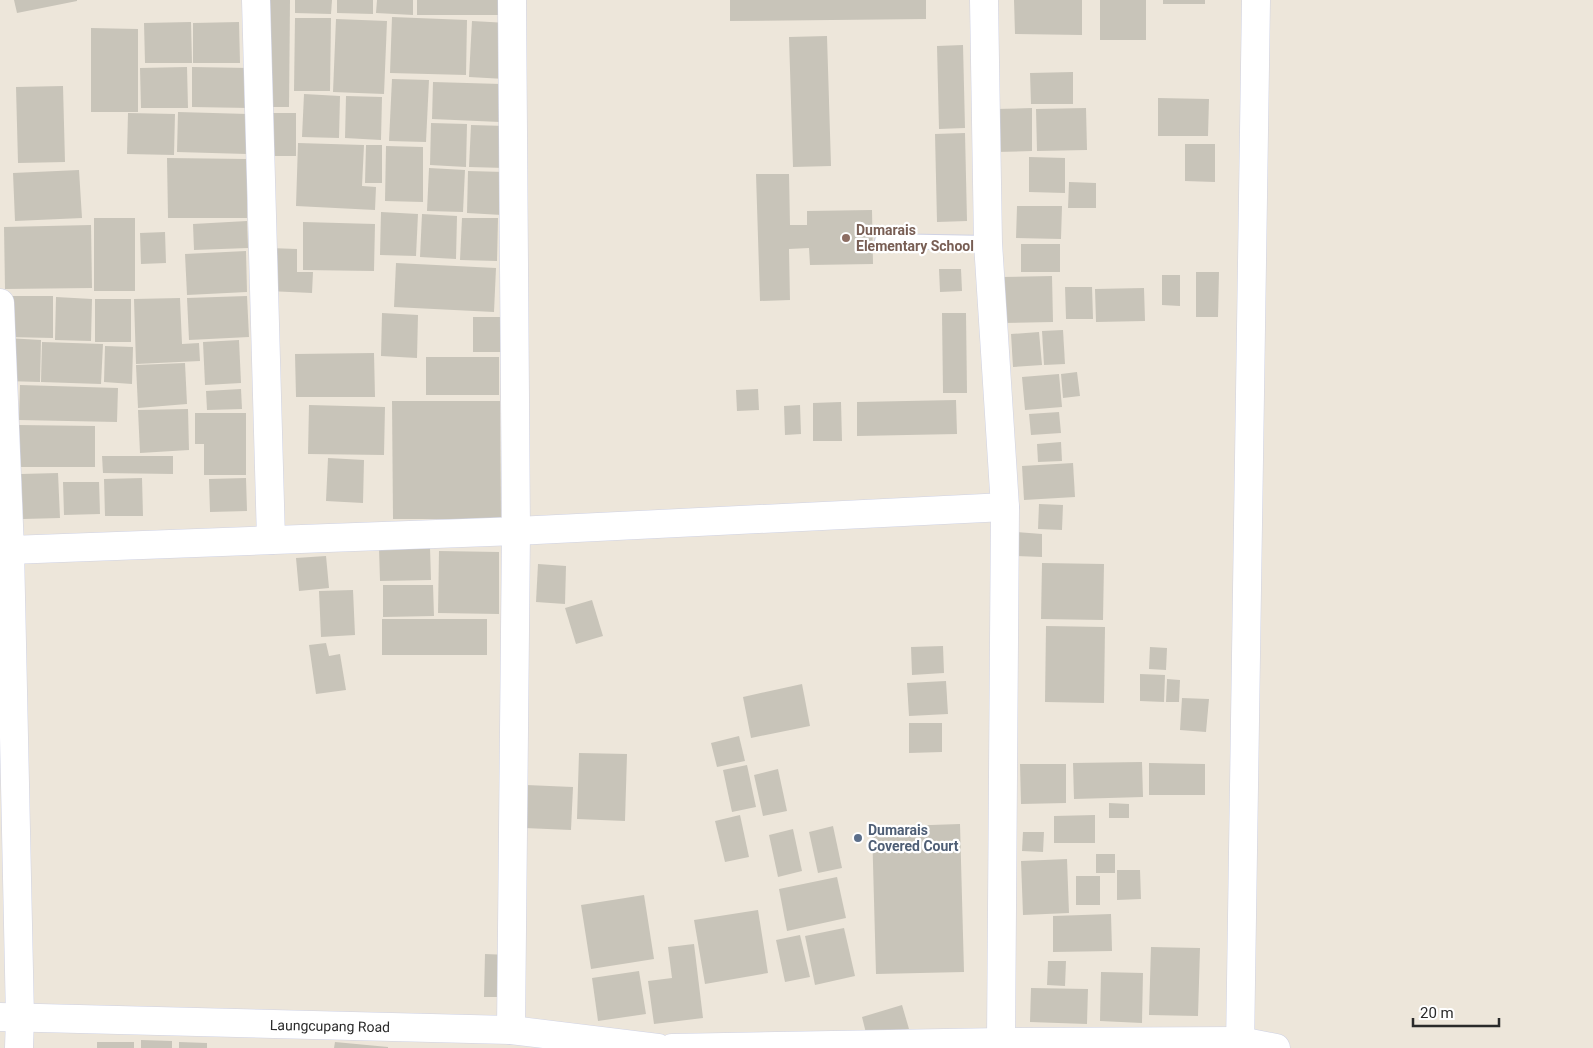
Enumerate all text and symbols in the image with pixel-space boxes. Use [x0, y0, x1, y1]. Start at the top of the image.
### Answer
place label: Dumarais Elementary School [856, 222, 974, 254]
marker: Dumarais Elementary School [840, 232, 852, 244]
place label: Dumarais Covered Court [868, 822, 959, 854]
marker: Dumarais Covered Court [852, 832, 864, 844]
scale bar [1413, 996, 1499, 1028]
text: 20 m [1420, 1004, 1454, 1022]
street label: Laungcupang Road [270, 1017, 390, 1035]

